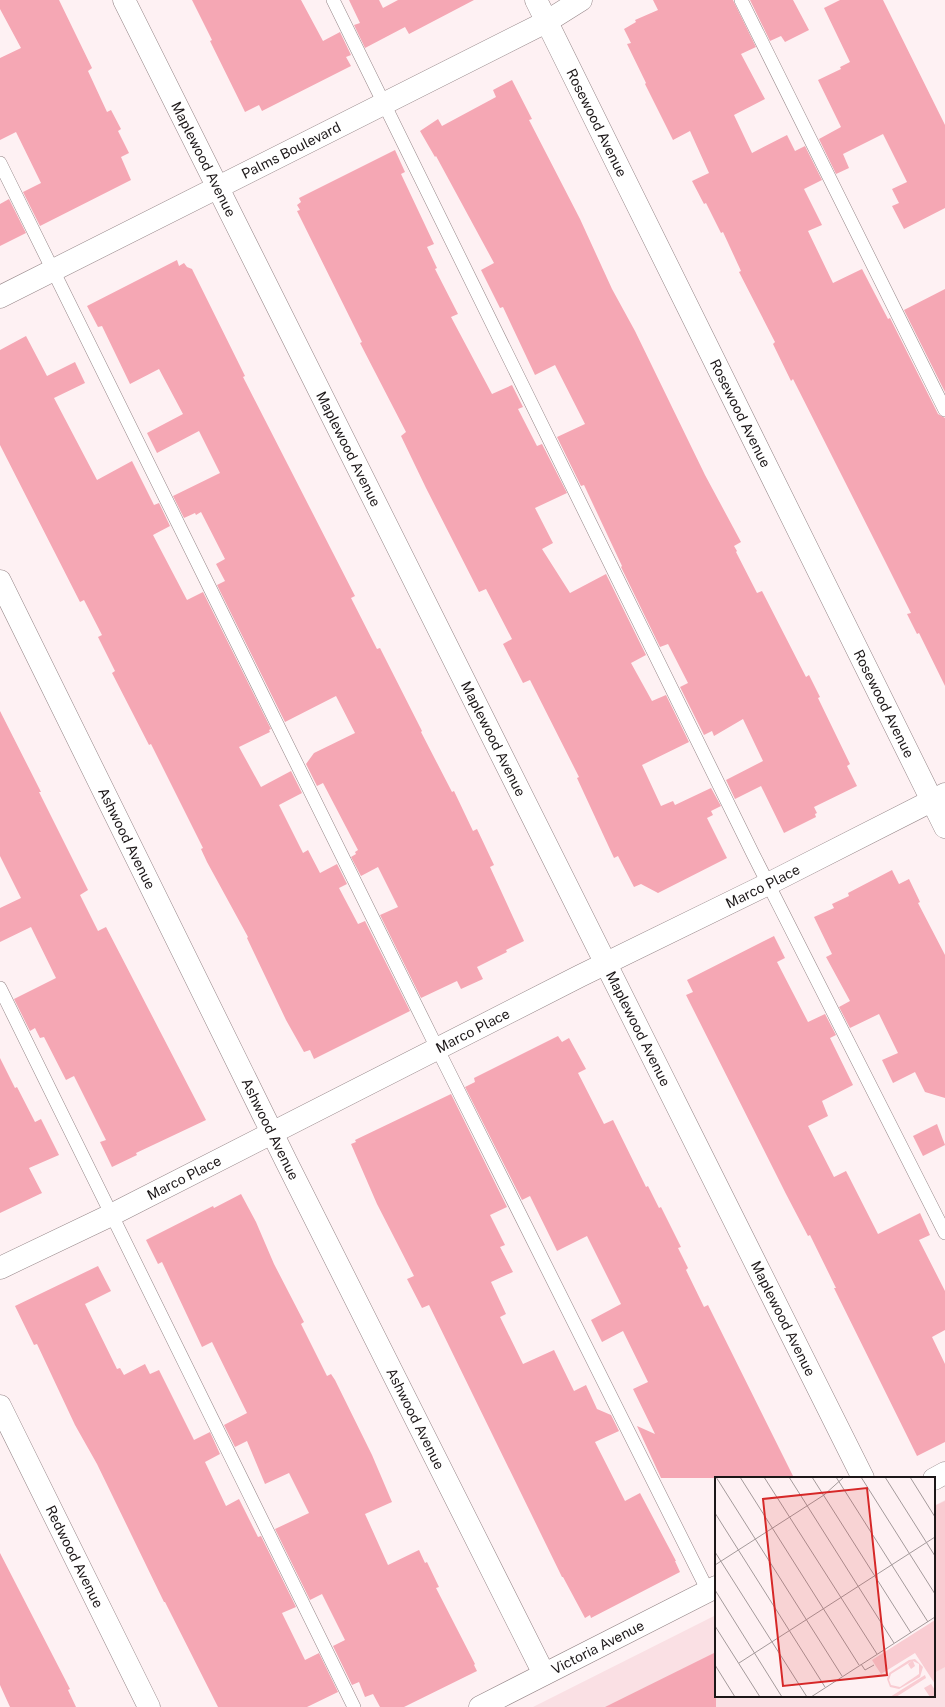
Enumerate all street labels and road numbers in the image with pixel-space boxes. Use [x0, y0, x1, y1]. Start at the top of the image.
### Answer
street label: Rosewood Avenue [563, 66, 630, 180]
street label: Maplewood Avenue [168, 99, 239, 220]
street label: Palms Boulevard [239, 119, 343, 182]
street label: Rosewood Avenue [707, 357, 774, 470]
street label: Maplewood Avenue [313, 389, 384, 509]
street label: Rosewood Avenue [851, 647, 917, 760]
street label: Maplewood Avenue [458, 679, 529, 799]
street label: Ashwood Avenue [95, 785, 159, 892]
street label: Marco Place [723, 861, 803, 911]
street label: Maplewood Avenue [603, 968, 674, 1089]
street label: Marco Place [433, 1005, 512, 1056]
street label: Ashwood Avenue [238, 1076, 302, 1182]
street label: Marco Place [144, 1152, 224, 1203]
street label: Maplewood Avenue [748, 1258, 819, 1379]
street label: Ashwood Avenue [383, 1365, 448, 1472]
street label: Redwood Avenue [43, 1503, 107, 1610]
street label: Victoria Avenue [549, 1617, 647, 1677]

